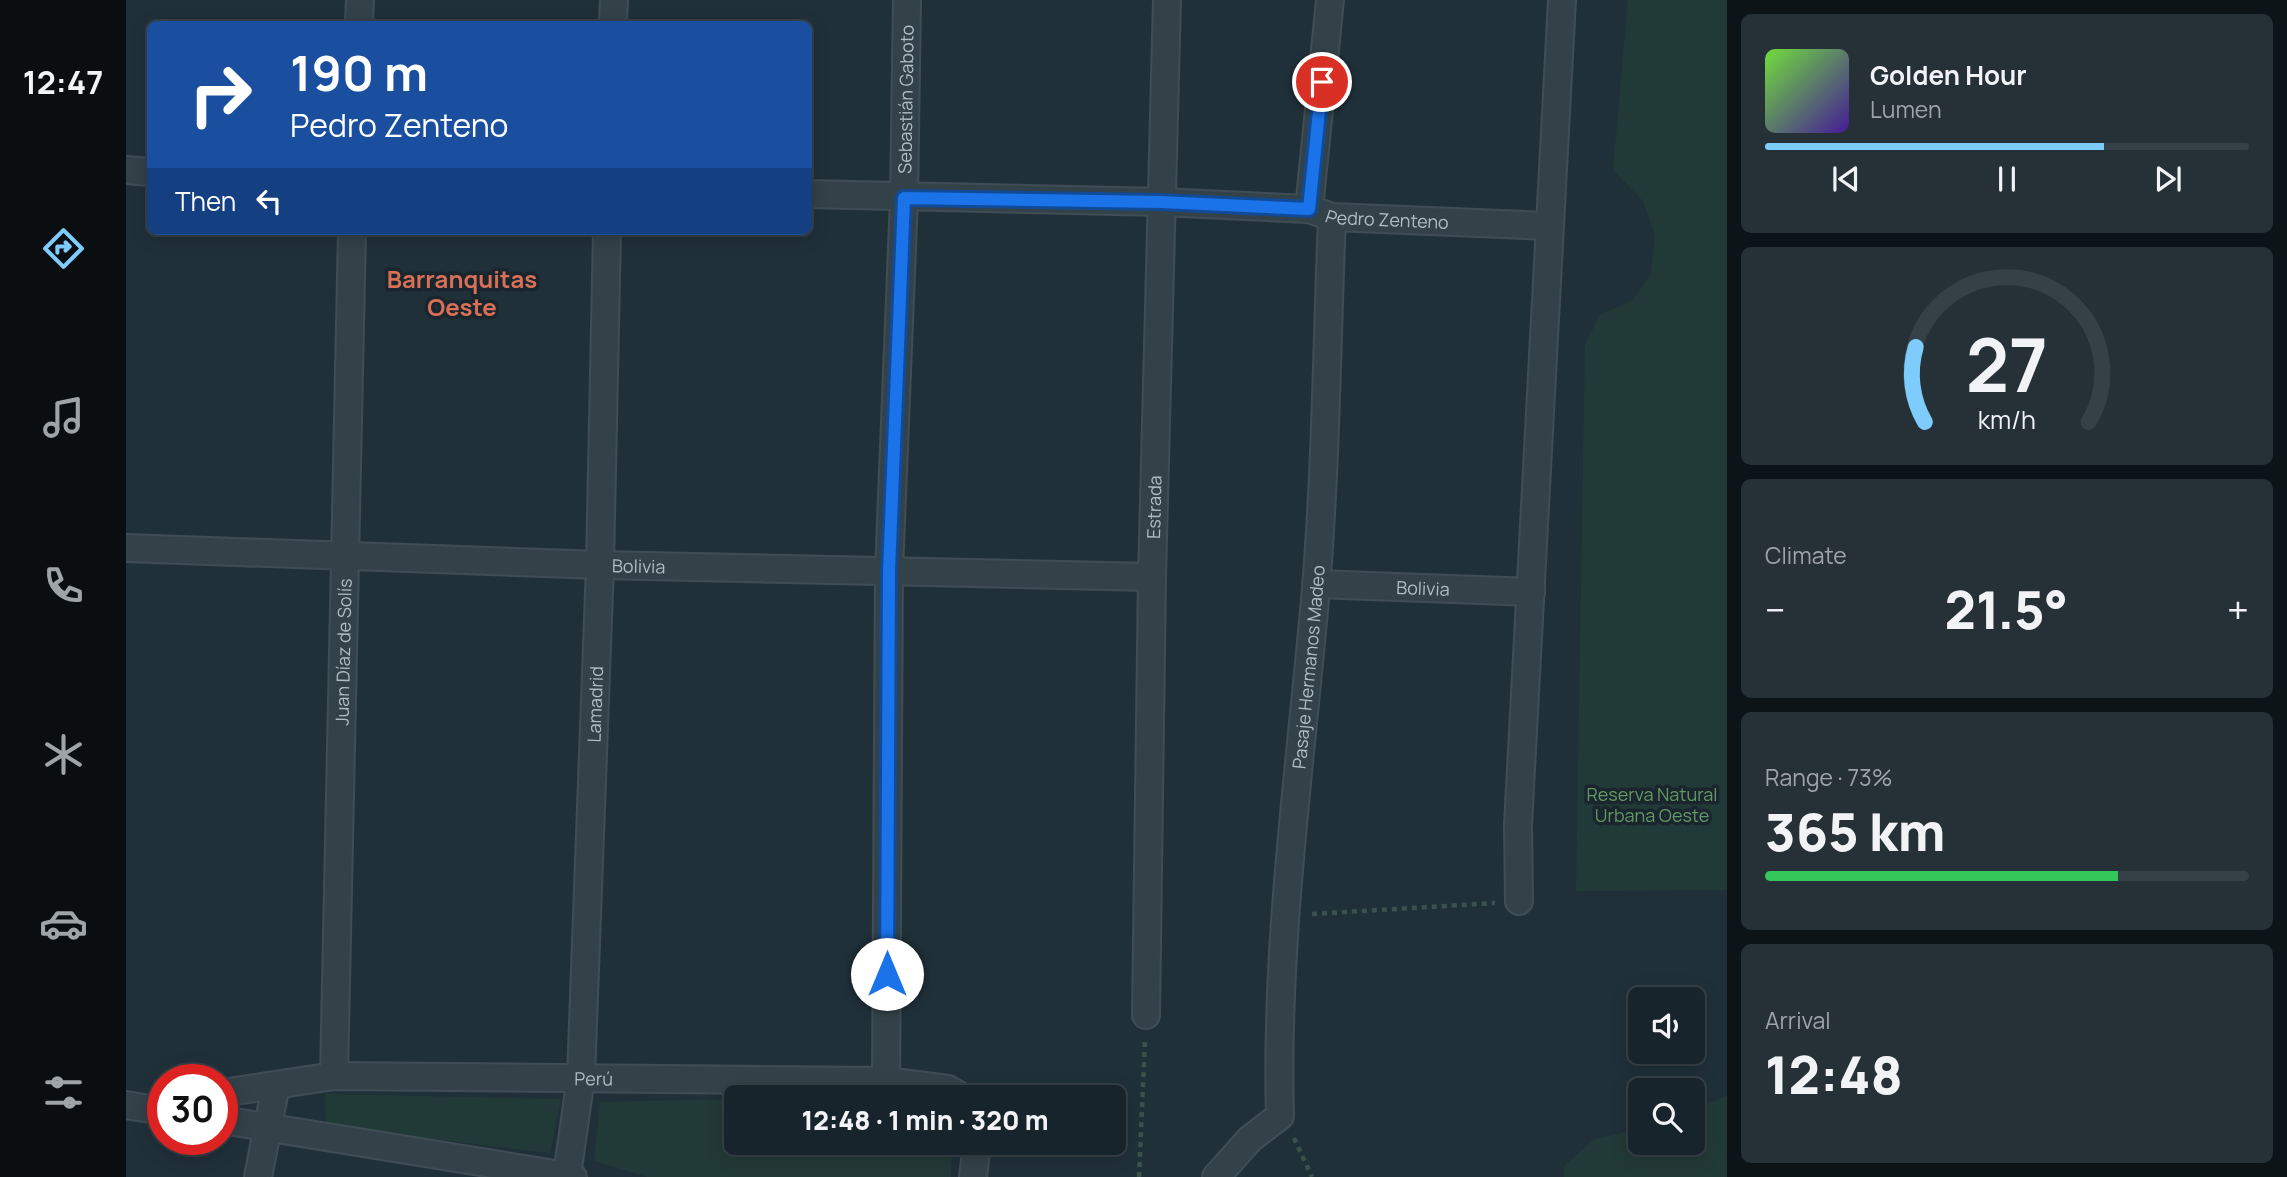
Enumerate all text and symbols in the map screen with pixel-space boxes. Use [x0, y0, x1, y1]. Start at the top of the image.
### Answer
street label: Sebastián Gaboto [892, 25, 919, 174]
text: 190 m [290, 39, 428, 106]
icon: right [175, 49, 266, 140]
pin [1292, 52, 1352, 112]
text: Golden Hour [1870, 57, 2027, 93]
text: 12:47 [23, 60, 103, 104]
icon: arrive [1303, 63, 1341, 101]
text: Lumen [1870, 93, 1942, 125]
text: Pedro Zenteno [290, 103, 509, 147]
icon: previous [1827, 160, 1865, 198]
icon: pause [1988, 160, 2026, 198]
icon: next [2149, 160, 2187, 198]
icon: left [250, 182, 288, 220]
text: Then [175, 183, 236, 219]
street label: Pedro Zenteno [1322, 204, 1449, 234]
icon: directions [39, 224, 88, 273]
district label: Barranquitas Oeste [387, 262, 537, 323]
text: 27 [1966, 314, 2048, 414]
icon: music [39, 393, 88, 442]
text: km/h [1978, 402, 2036, 437]
street label: Estrada [1141, 475, 1167, 539]
text: Climate [1765, 539, 1847, 571]
street label: Bolivia [612, 553, 666, 578]
icon: phone [39, 561, 88, 610]
street label: Pasaje Hermanos Madeo [1286, 564, 1330, 770]
text: 21.5° [1945, 574, 2068, 645]
street label: Bolivia [1396, 575, 1450, 601]
street label: Juan Díaz de Solís [329, 578, 357, 726]
text: − [1765, 583, 1786, 635]
text: + [2227, 583, 2249, 635]
street label: Lamadrid [581, 666, 608, 743]
icon: climate [39, 730, 88, 779]
text: Range · 73% [1765, 761, 1892, 793]
park label: Reserva Natural Urbana Oeste [1586, 782, 1718, 827]
text: 365 km [1765, 796, 1945, 867]
icon: car [39, 899, 88, 948]
position arrow [850, 937, 924, 1011]
map controls [1628, 987, 1705, 1155]
button: sound [1628, 987, 1705, 1064]
text: Arrival [1765, 1004, 1831, 1036]
text: 12:48 [1765, 1039, 1903, 1110]
speed limit sign: 30 [147, 1064, 238, 1155]
street label: Perú [574, 1066, 613, 1091]
icon: filters [39, 1068, 88, 1117]
button: search [1628, 1078, 1705, 1155]
text: 12:48 · 1 min · 320 m [801, 1102, 1049, 1138]

